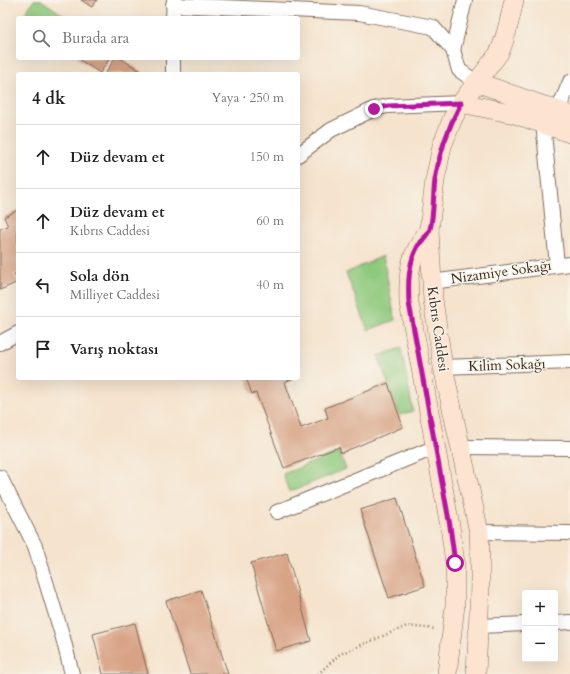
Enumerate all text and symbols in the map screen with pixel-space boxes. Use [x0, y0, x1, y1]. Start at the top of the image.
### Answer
search box [16, 16, 300, 60]
icon: search [30, 27, 52, 49]
text: Burada ara [62, 28, 129, 48]
text: 4 dk [32, 87, 66, 110]
text: Yaya · 250 m [211, 89, 284, 107]
route end [365, 100, 383, 118]
icon: ahead [32, 146, 54, 168]
text: Düz devam et [70, 147, 165, 167]
text: 150 m [250, 148, 284, 166]
text: Düz devam et [70, 202, 165, 222]
icon: ahead [32, 210, 54, 232]
text: 60 m [256, 212, 284, 230]
text: Kıbrıs Caddesi [70, 222, 150, 240]
street label: Nizamiye Sokağı [449, 256, 553, 288]
text: Sola dön [70, 266, 130, 286]
icon: left [32, 274, 54, 296]
text: 40 m [256, 276, 284, 294]
street label: Kıbrıs Caddesi [423, 285, 453, 373]
text: Milliyet Caddesi [70, 286, 160, 304]
icon: arrive [32, 338, 54, 360]
text: Varış noktası [70, 339, 159, 359]
street label: Kilim Sokağı [468, 354, 546, 376]
route start [446, 554, 464, 572]
map controls [522, 590, 558, 662]
button: + [522, 590, 558, 626]
button: − [522, 626, 558, 662]

